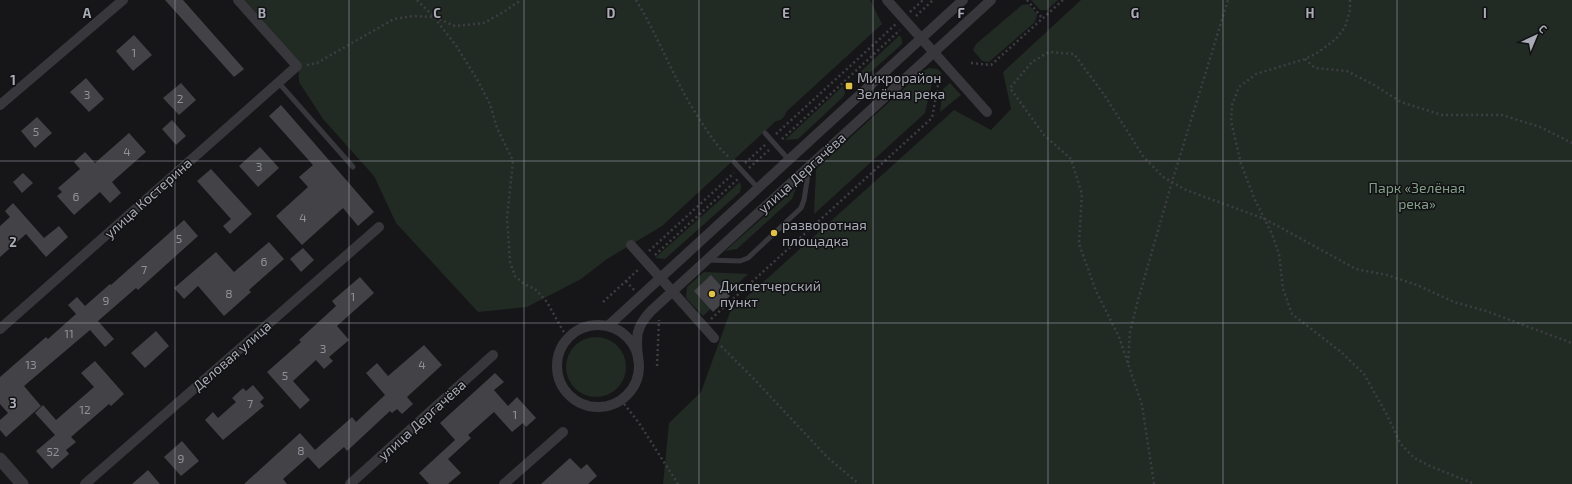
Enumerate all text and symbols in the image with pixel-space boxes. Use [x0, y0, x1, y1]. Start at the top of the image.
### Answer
text: A [83, 5, 92, 21]
text: B [258, 5, 266, 21]
text: C [433, 5, 441, 21]
text: D [607, 5, 616, 21]
text: E [782, 5, 790, 21]
text: F [957, 5, 965, 21]
text: G [1131, 5, 1139, 21]
text: H [1306, 5, 1315, 21]
text: I [1483, 5, 1487, 21]
north arrow [1516, 16, 1556, 56]
text: С [1536, 22, 1551, 36]
house number: 1 [132, 45, 136, 59]
place label: Микрорайон Зелёная река [857, 69, 945, 102]
text: 1 [10, 72, 16, 88]
marker: Микрорайон Зелёная река [844, 81, 854, 91]
house number: 3 [84, 87, 90, 101]
house number: 2 [177, 91, 184, 105]
house number: 5 [33, 124, 39, 138]
street label: улица Дергачёва [754, 129, 849, 217]
house number: 4 [123, 144, 131, 158]
street label: улица Костерина [100, 154, 195, 241]
house number: 3 [256, 159, 262, 173]
park label: Парк «Зелёная река» [1369, 179, 1465, 212]
house number: 6 [73, 189, 80, 203]
house number: 4 [299, 210, 307, 224]
place label: разворотная площадка [782, 216, 867, 249]
marker: разворотная площадка [769, 228, 779, 238]
house number: 5 [176, 231, 182, 245]
text: 2 [9, 234, 17, 250]
house number: 6 [261, 254, 268, 268]
house number: 7 [141, 262, 147, 276]
place label: Диспетчерский пункт [720, 277, 821, 310]
house number: 8 [225, 286, 233, 300]
house number: 1 [351, 289, 355, 303]
marker: Диспетчерский пункт [707, 289, 717, 299]
house number: 9 [103, 293, 110, 307]
street label: Деловая улица [189, 317, 274, 394]
house number: 11 [64, 326, 74, 340]
house number: 3 [320, 341, 326, 355]
house number: 13 [25, 357, 37, 371]
house number: 4 [418, 357, 426, 371]
house number: 5 [282, 368, 288, 382]
street label: улица Дергачёва [374, 376, 469, 464]
text: 3 [9, 395, 17, 411]
house number: 7 [247, 396, 253, 410]
house number: 12 [79, 402, 91, 416]
house number: 1 [513, 407, 517, 421]
house number: 8 [297, 443, 305, 457]
house number: 52 [46, 444, 60, 458]
house number: 9 [178, 451, 185, 465]

